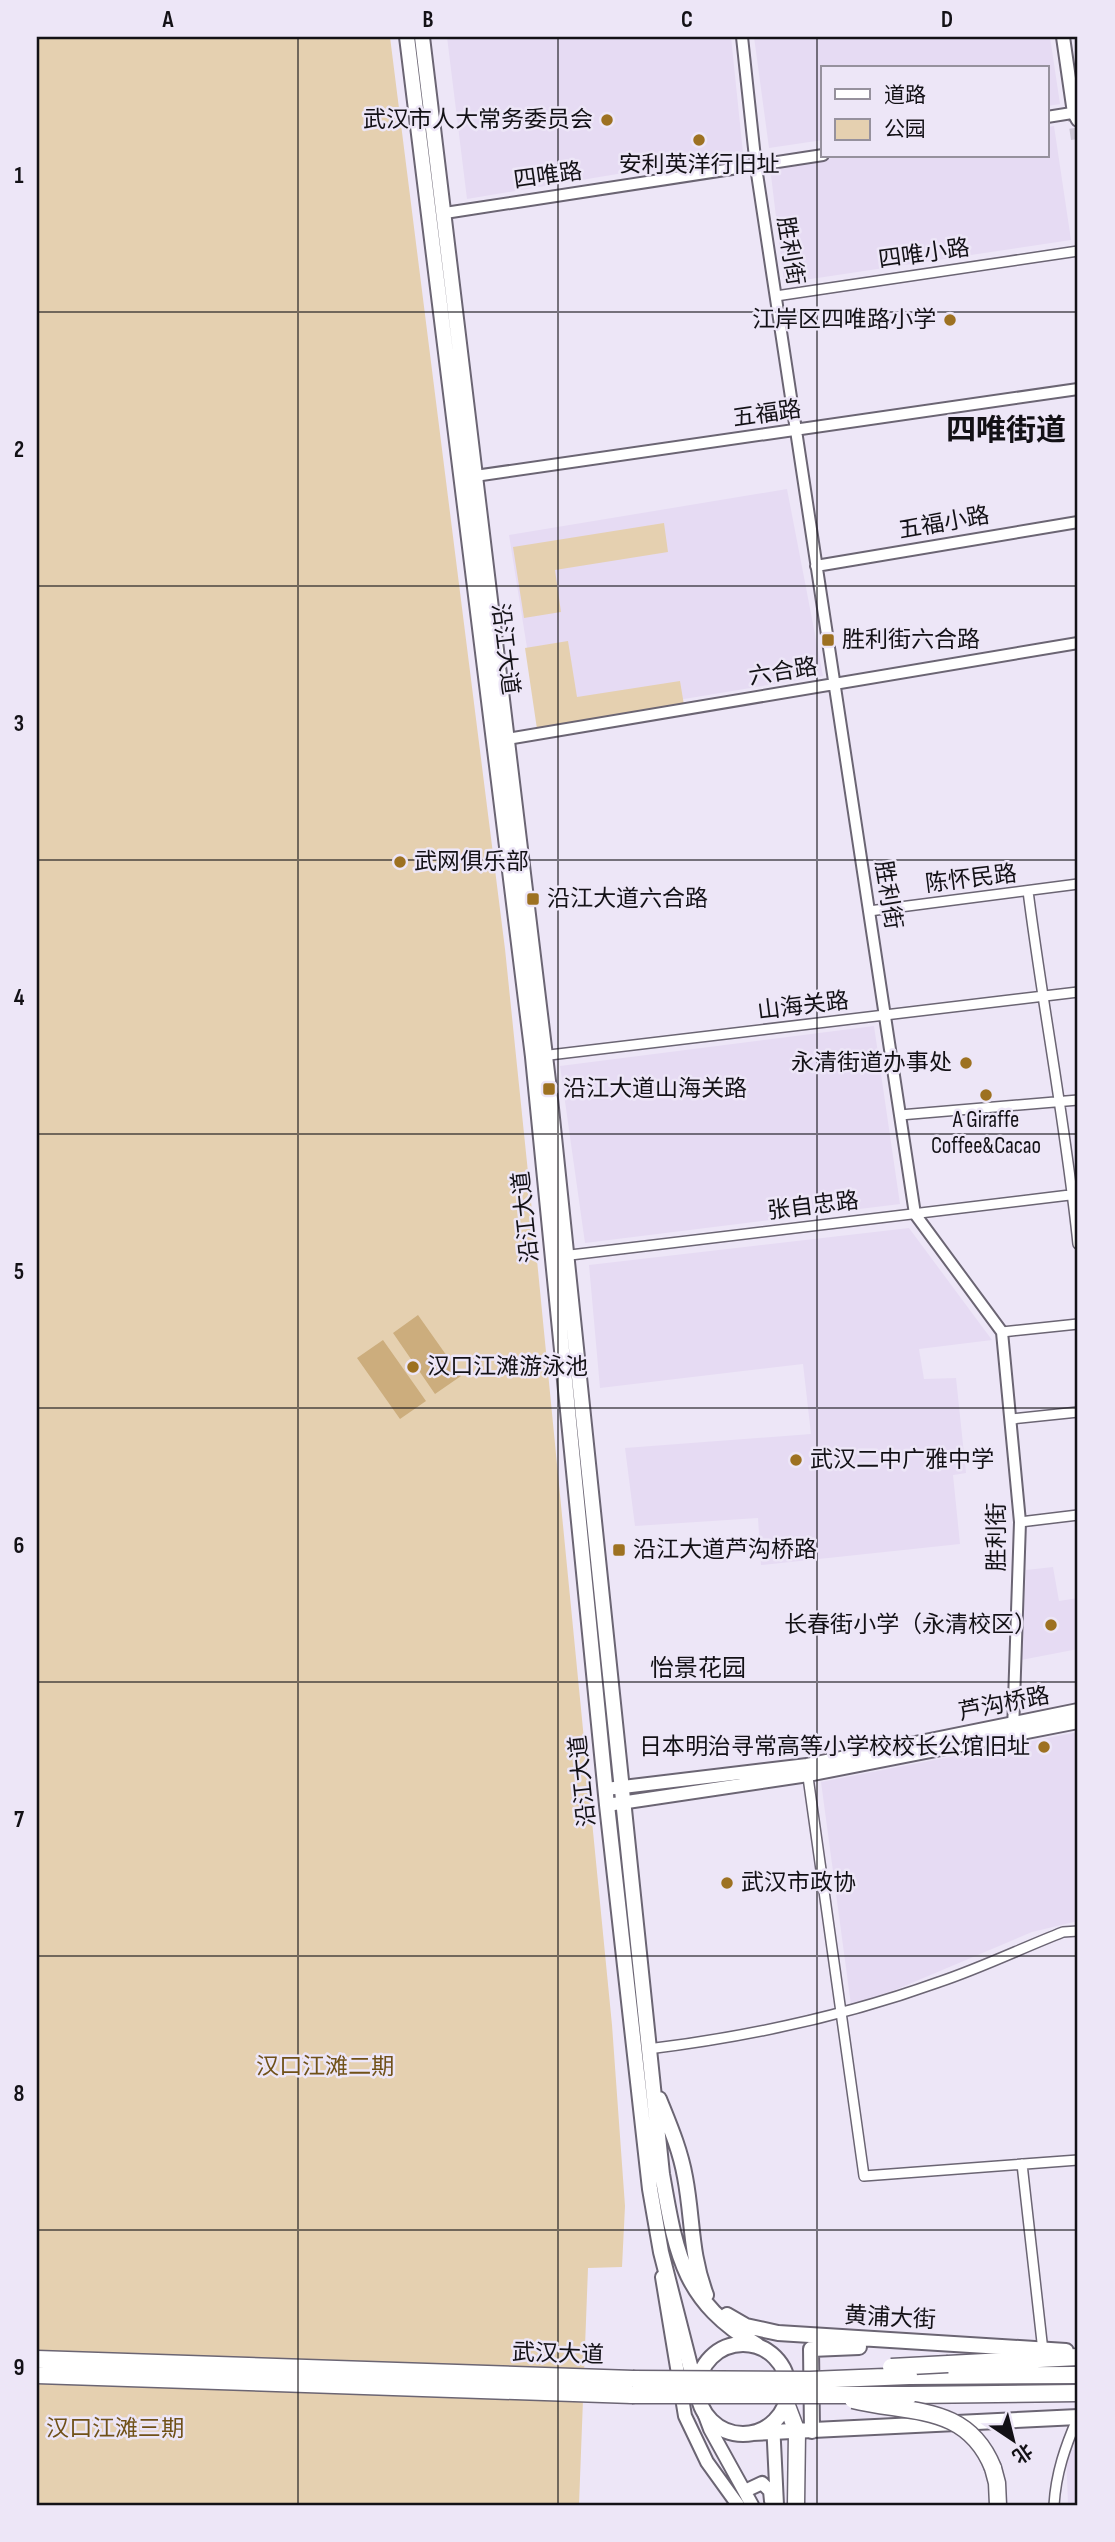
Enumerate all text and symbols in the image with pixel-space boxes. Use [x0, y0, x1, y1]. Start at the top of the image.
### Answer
text: A [162, 6, 175, 34]
text: B [423, 6, 434, 34]
text: C [681, 6, 693, 34]
text: D [941, 6, 953, 34]
legend [821, 66, 1048, 158]
text: 道路 [884, 83, 926, 108]
place label: 武汉市人大常务委员会 [363, 106, 593, 134]
marker: 武汉市人大常务委员会 [599, 112, 615, 128]
text: 公园 [884, 117, 926, 142]
marker: 安利英洋行旧址 [691, 132, 707, 148]
place label: 安利英洋行旧址 [619, 151, 780, 179]
street label: 四唯路 [512, 157, 584, 195]
text: 1 [14, 162, 24, 190]
street label: 胜利街 [771, 215, 809, 287]
street label: 四唯小路 [876, 234, 972, 274]
place label: 江岸区四唯路小学 [752, 306, 936, 334]
marker: 江岸区四唯路小学 [942, 312, 958, 328]
street label: 五福路 [731, 395, 803, 433]
district label: 四唯街道 [946, 413, 1066, 449]
text: 2 [14, 436, 24, 464]
street label: 五福小路 [896, 501, 992, 545]
street label: 沿江大道 [485, 602, 525, 696]
place label: 胜利街六合路 [842, 626, 980, 654]
marker: 胜利街六合路 [820, 632, 836, 648]
street label: 六合路 [747, 653, 819, 691]
text: 3 [14, 710, 24, 738]
place label: 武网俱乐部 [414, 848, 529, 876]
marker: 武网俱乐部 [392, 854, 408, 870]
street label: 胜利街 [869, 859, 907, 931]
street label: 陈怀民路 [924, 859, 1018, 899]
place label: 沿江大道六合路 [547, 885, 708, 913]
marker: 沿江大道六合路 [525, 891, 541, 907]
text: 4 [14, 984, 25, 1012]
street label: 山海关路 [756, 986, 850, 1026]
place label: 永清街道办事处 [791, 1049, 952, 1077]
marker: 永清街道办事处 [958, 1055, 974, 1071]
place label: 沿江大道山海关路 [563, 1075, 747, 1103]
marker: 沿江大道山海关路 [541, 1081, 557, 1097]
marker: A Giraffe Coffee&Cacao [978, 1087, 994, 1103]
place label: A Giraffe Coffee&Cacao [931, 1106, 1041, 1160]
street label: 沿江大道 [507, 1170, 545, 1264]
street label: 张自忠路 [766, 1186, 860, 1226]
text: 5 [14, 1258, 24, 1286]
place label: 汉口江滩游泳池 [427, 1353, 588, 1381]
marker: 汉口江滩游泳池 [405, 1359, 421, 1375]
place label: 武汉二中广雅中学 [810, 1446, 994, 1474]
marker: 武汉二中广雅中学 [788, 1452, 804, 1468]
street label: 胜利街 [983, 1503, 1011, 1572]
text: 6 [14, 1532, 24, 1560]
place label: 沿江大道芦沟桥路 [633, 1536, 817, 1564]
marker: 沿江大道芦沟桥路 [611, 1542, 627, 1558]
place label: 长春街小学（永清校区） [784, 1611, 1037, 1639]
marker: 长春街小学（永清校区） [1043, 1617, 1059, 1633]
district label: 怡景花园 [650, 1654, 746, 1683]
street label: 芦沟桥路 [956, 1681, 1052, 1727]
place label: 日本明治寻常高等小学校校长公馆旧址 [639, 1733, 1030, 1761]
street label: 沿江大道 [564, 1734, 602, 1828]
marker: 日本明治寻常高等小学校校长公馆旧址 [1036, 1739, 1052, 1755]
text: 7 [14, 1806, 24, 1834]
place label: 武汉市政协 [741, 1869, 856, 1897]
marker: 武汉市政协 [719, 1875, 735, 1891]
park label: 汉口江滩二期 [256, 2053, 394, 2081]
text: 8 [14, 2080, 25, 2108]
street label: 黄浦大街 [843, 2302, 937, 2334]
street label: 武汉大道 [512, 2338, 604, 2370]
text: 9 [14, 2354, 24, 2382]
north arrow [978, 2406, 1048, 2476]
park label: 汉口江滩三期 [46, 2415, 184, 2443]
text: 北 [1008, 2438, 1036, 2468]

